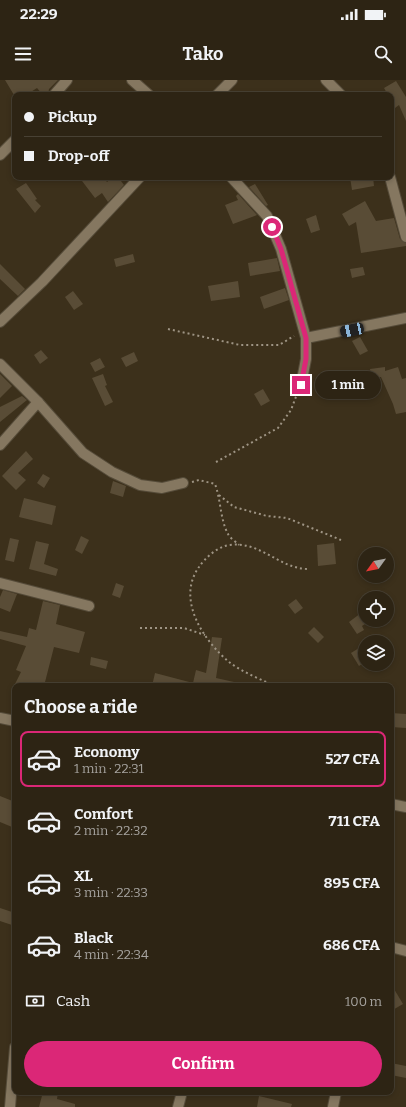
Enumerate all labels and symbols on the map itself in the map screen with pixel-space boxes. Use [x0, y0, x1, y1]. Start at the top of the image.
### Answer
route start [263, 218, 281, 236]
car [339, 322, 365, 338]
callout: 1 min [315, 371, 381, 399]
route end [292, 376, 310, 394]
north arrow [358, 547, 394, 583]

